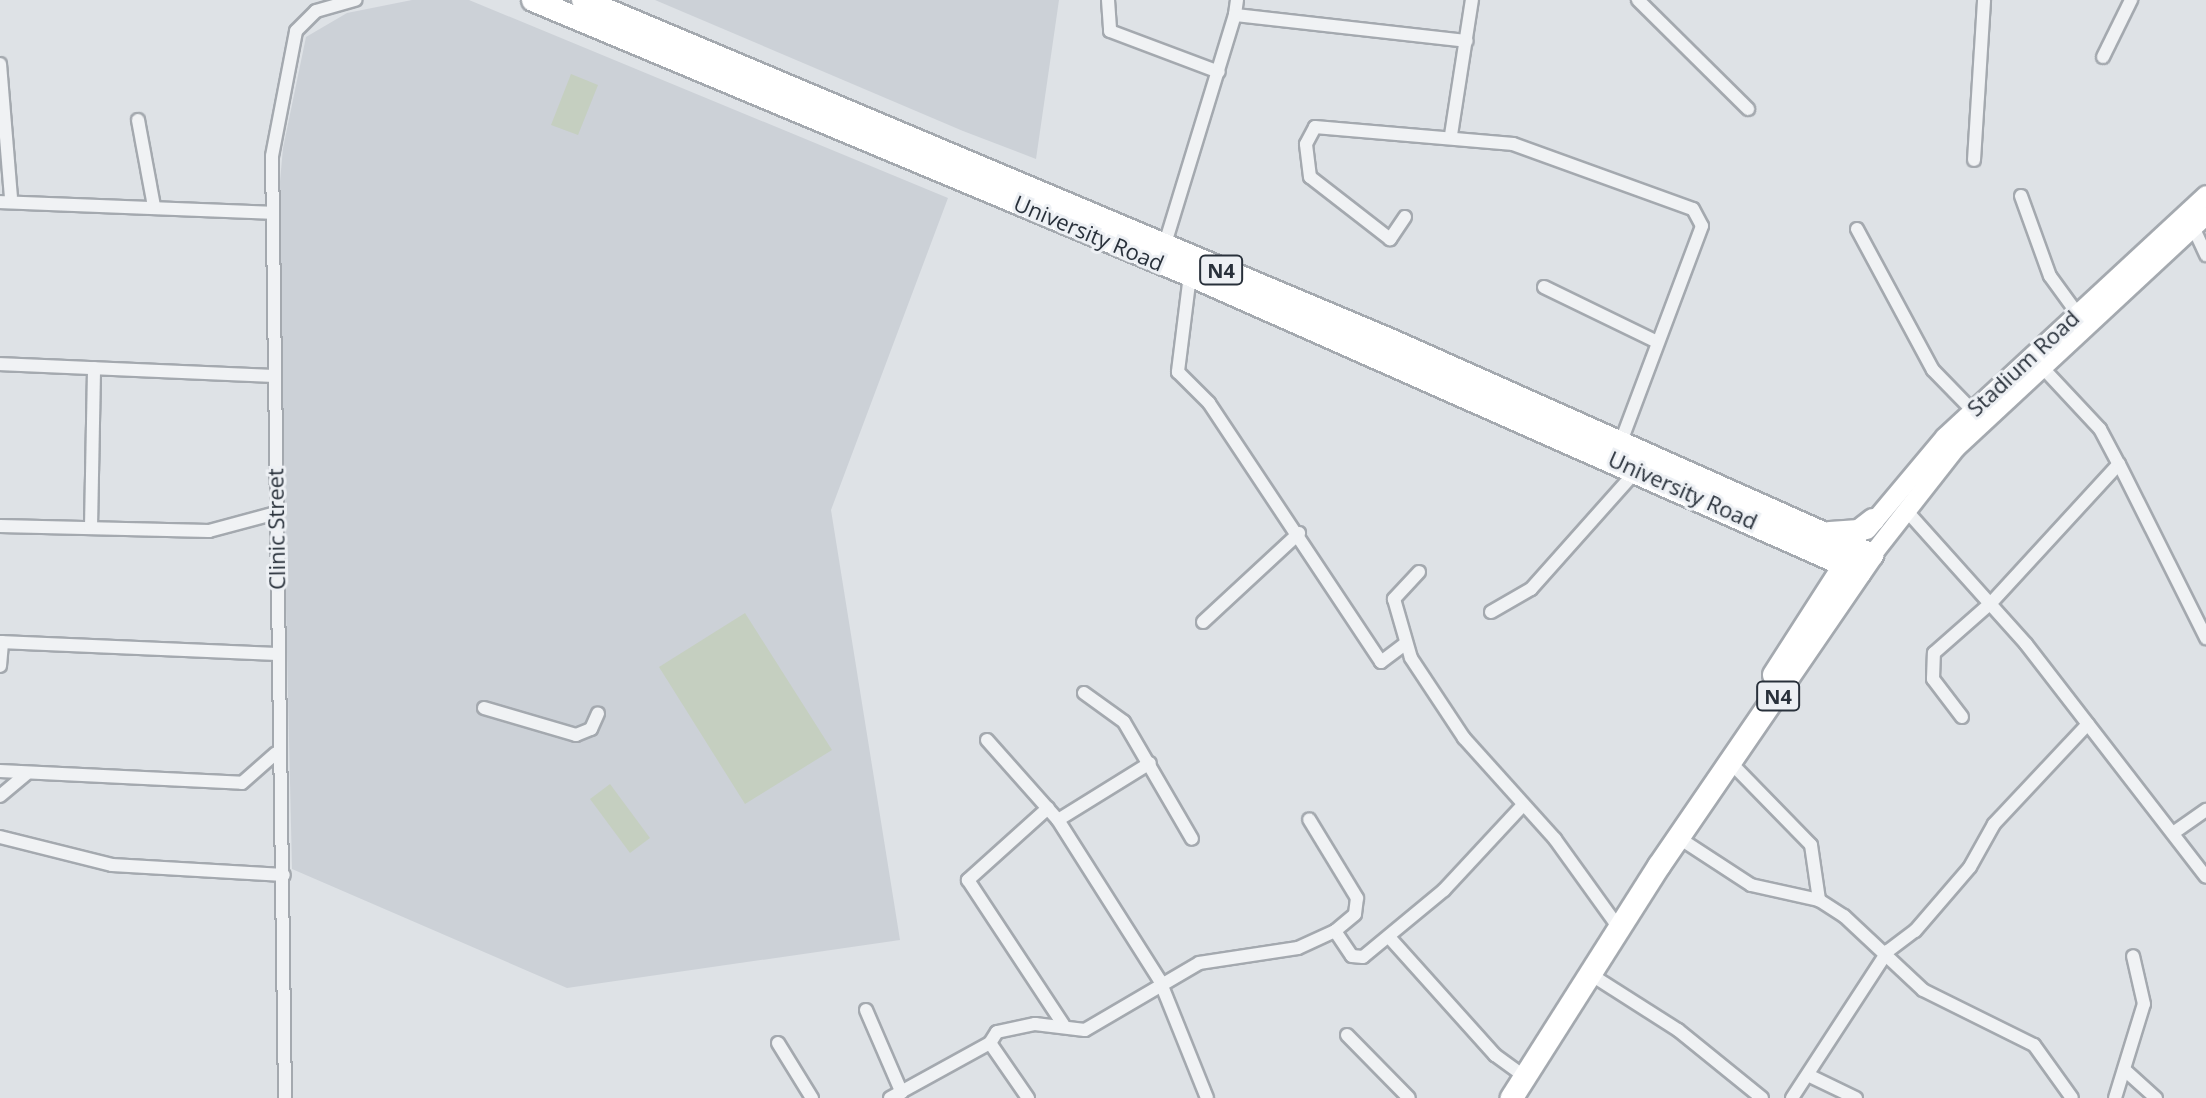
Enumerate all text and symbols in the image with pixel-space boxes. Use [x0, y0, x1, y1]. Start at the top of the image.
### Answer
street label: University Road [1010, 189, 1168, 277]
road number: N4 [1199, 254, 1243, 286]
street label: Stadium Road [1962, 305, 2084, 421]
street label: University Road [1604, 445, 1762, 535]
street label: Clinic Street [262, 468, 290, 590]
road number: N4 [1756, 680, 1800, 712]

